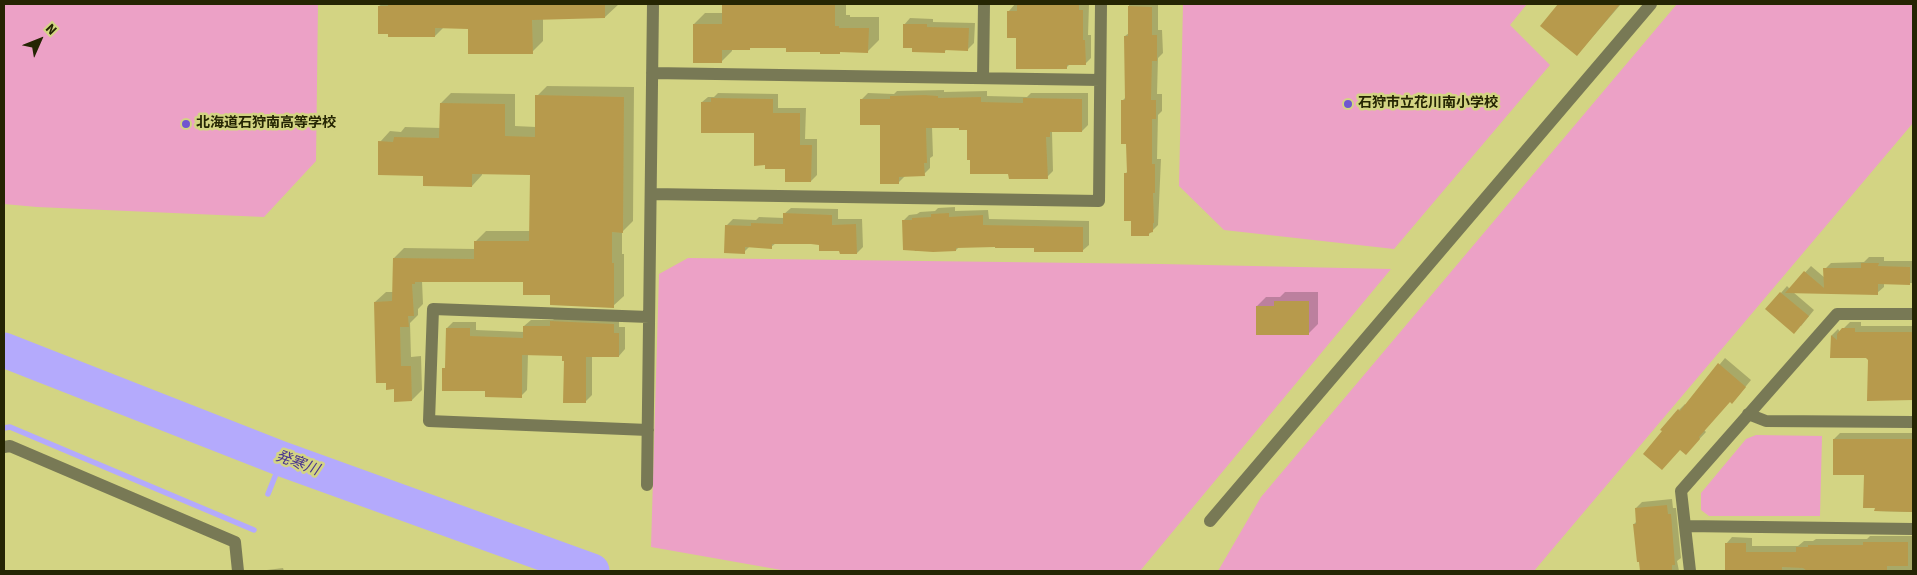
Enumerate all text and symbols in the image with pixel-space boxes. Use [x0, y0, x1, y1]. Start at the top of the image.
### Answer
north arrow [15, 15, 65, 65]
text: N [40, 19, 61, 40]
place label: 石狩市立花川南小学校 [1358, 96, 1498, 112]
marker: 石狩市立花川南小学校 [1342, 98, 1354, 110]
place label: 北海道石狩南高等学校 [196, 116, 336, 132]
marker: 北海道石狩南高等学校 [180, 118, 192, 130]
water label: 発寒川 [273, 448, 321, 480]

